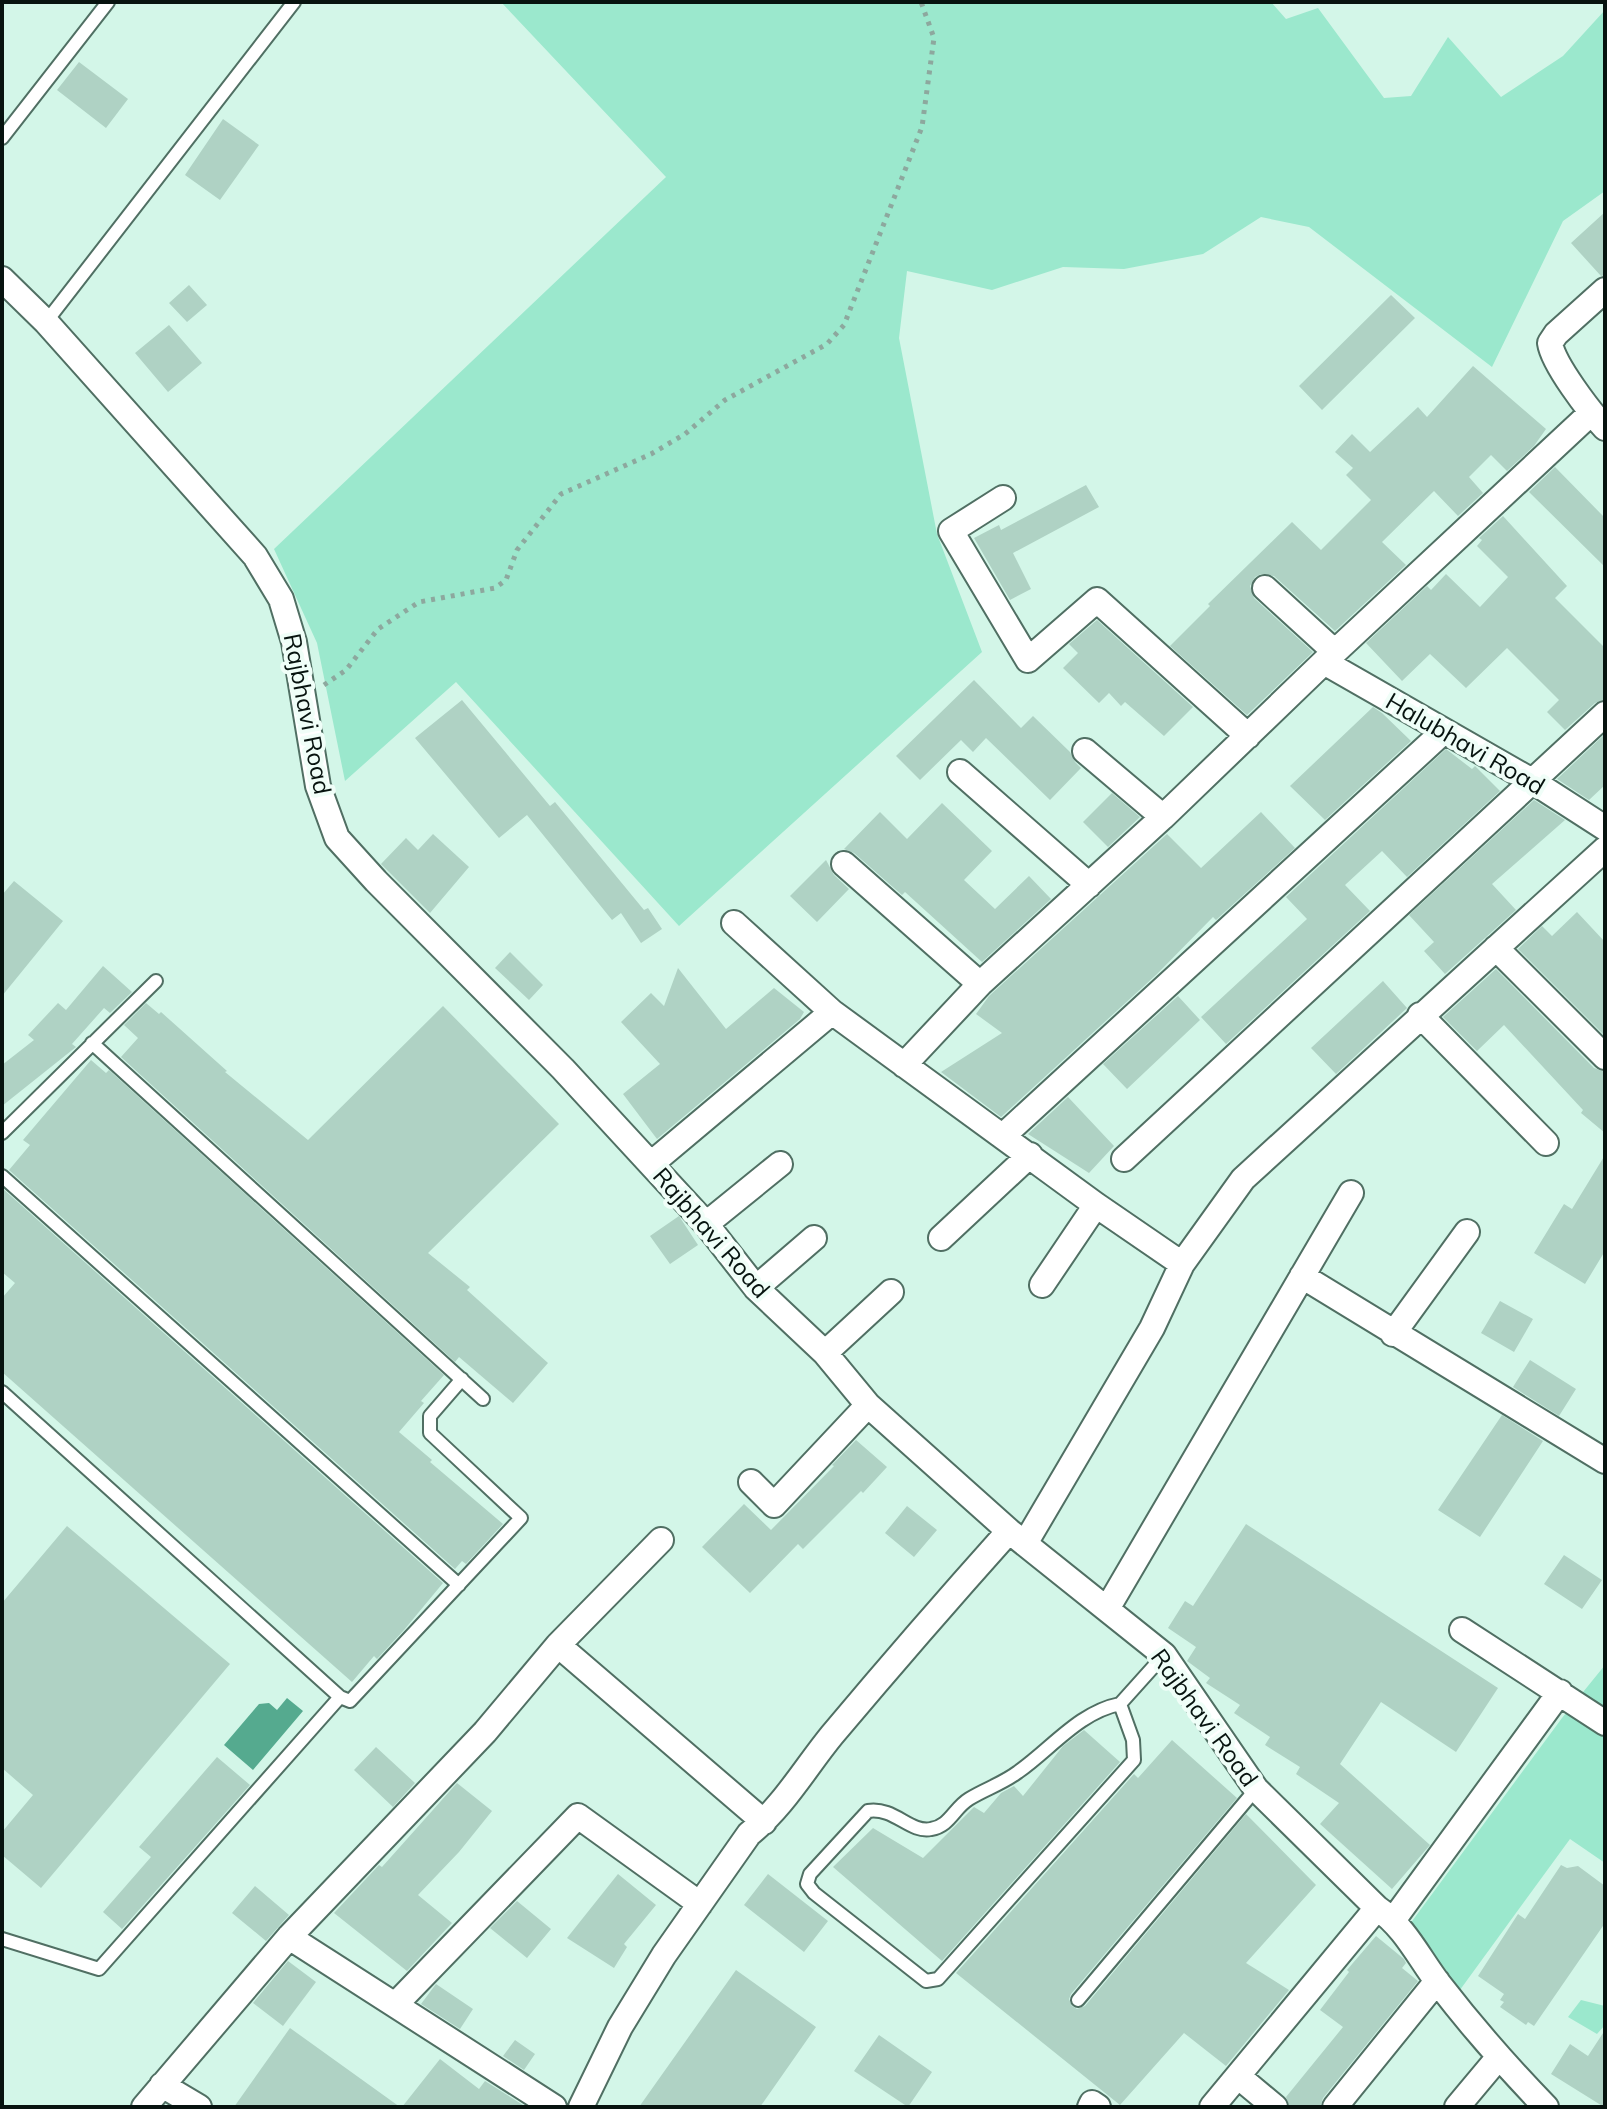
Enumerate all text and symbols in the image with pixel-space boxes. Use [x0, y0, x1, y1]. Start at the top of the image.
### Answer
street label: Rajbhavi Road [278, 631, 338, 797]
street label: Halubhavi Road [1381, 685, 1550, 801]
street label: Rajbhavi Road [647, 1161, 777, 1304]
street label: Rajbhavi Road [1145, 1643, 1265, 1792]

